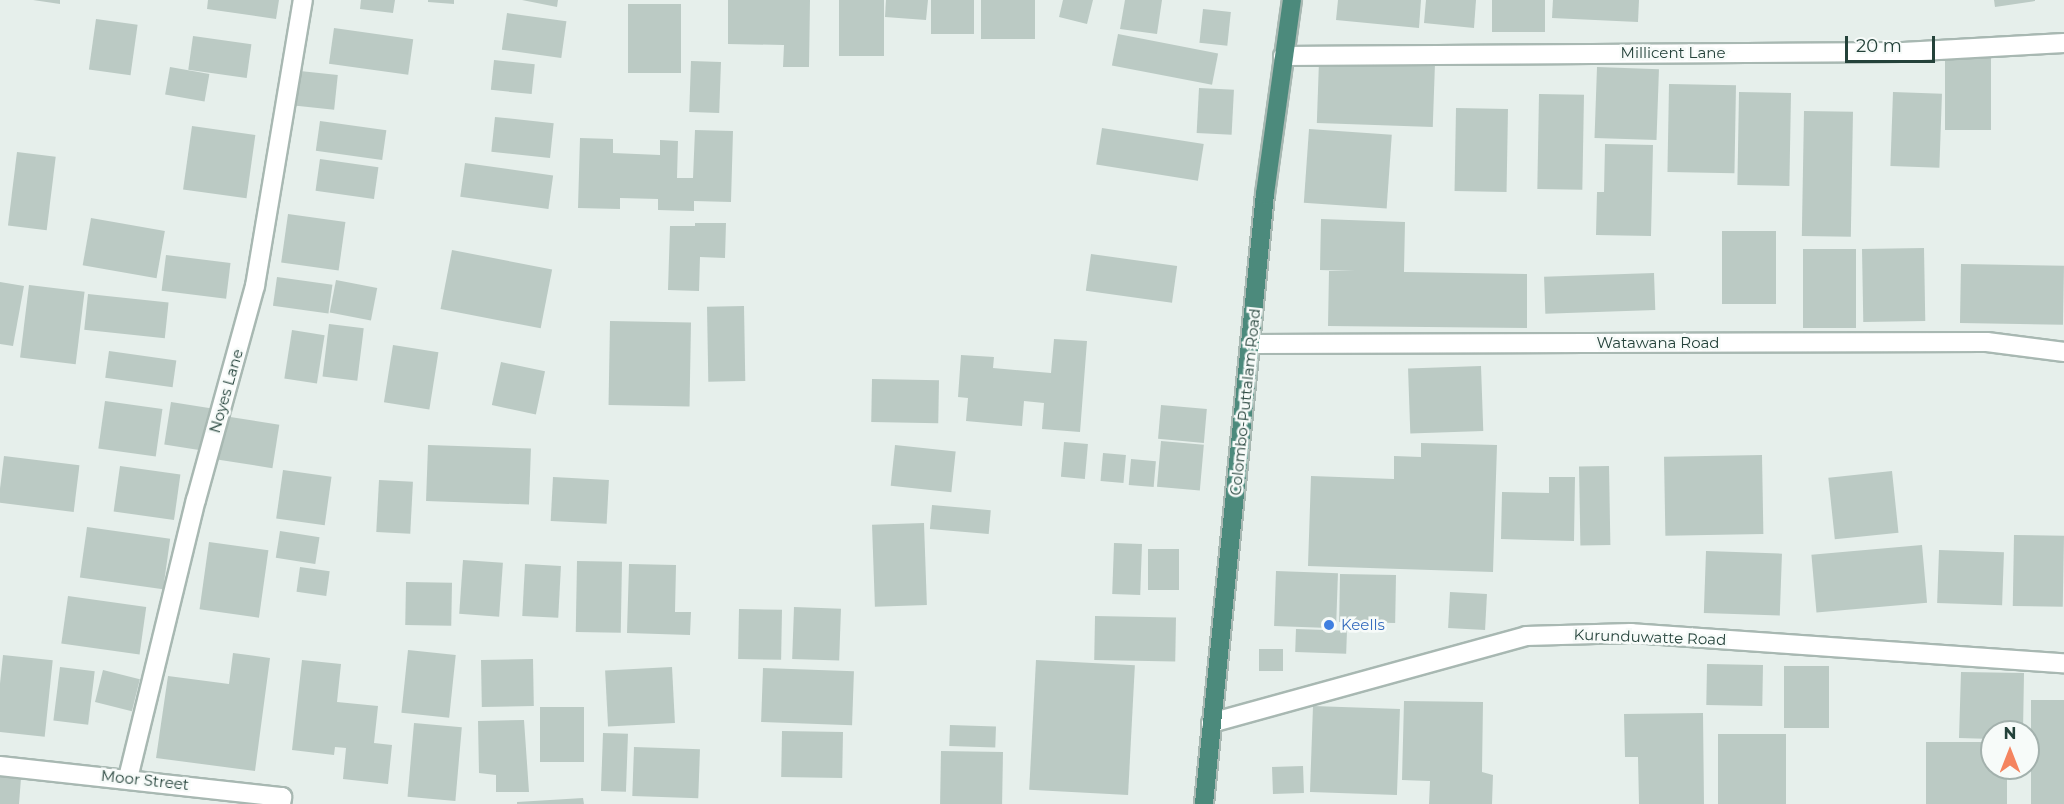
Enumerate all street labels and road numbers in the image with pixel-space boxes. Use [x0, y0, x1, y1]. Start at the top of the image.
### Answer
street label: Millicent Lane [1621, 44, 1725, 62]
street label: Colombo-Puttalam Road [1226, 308, 1264, 496]
street label: Watawana Road [1596, 334, 1720, 352]
street label: Noyes Lane [205, 347, 247, 435]
street label: Kurunduwatte Road [1573, 625, 1727, 649]
street label: Moor Street [100, 766, 190, 794]

